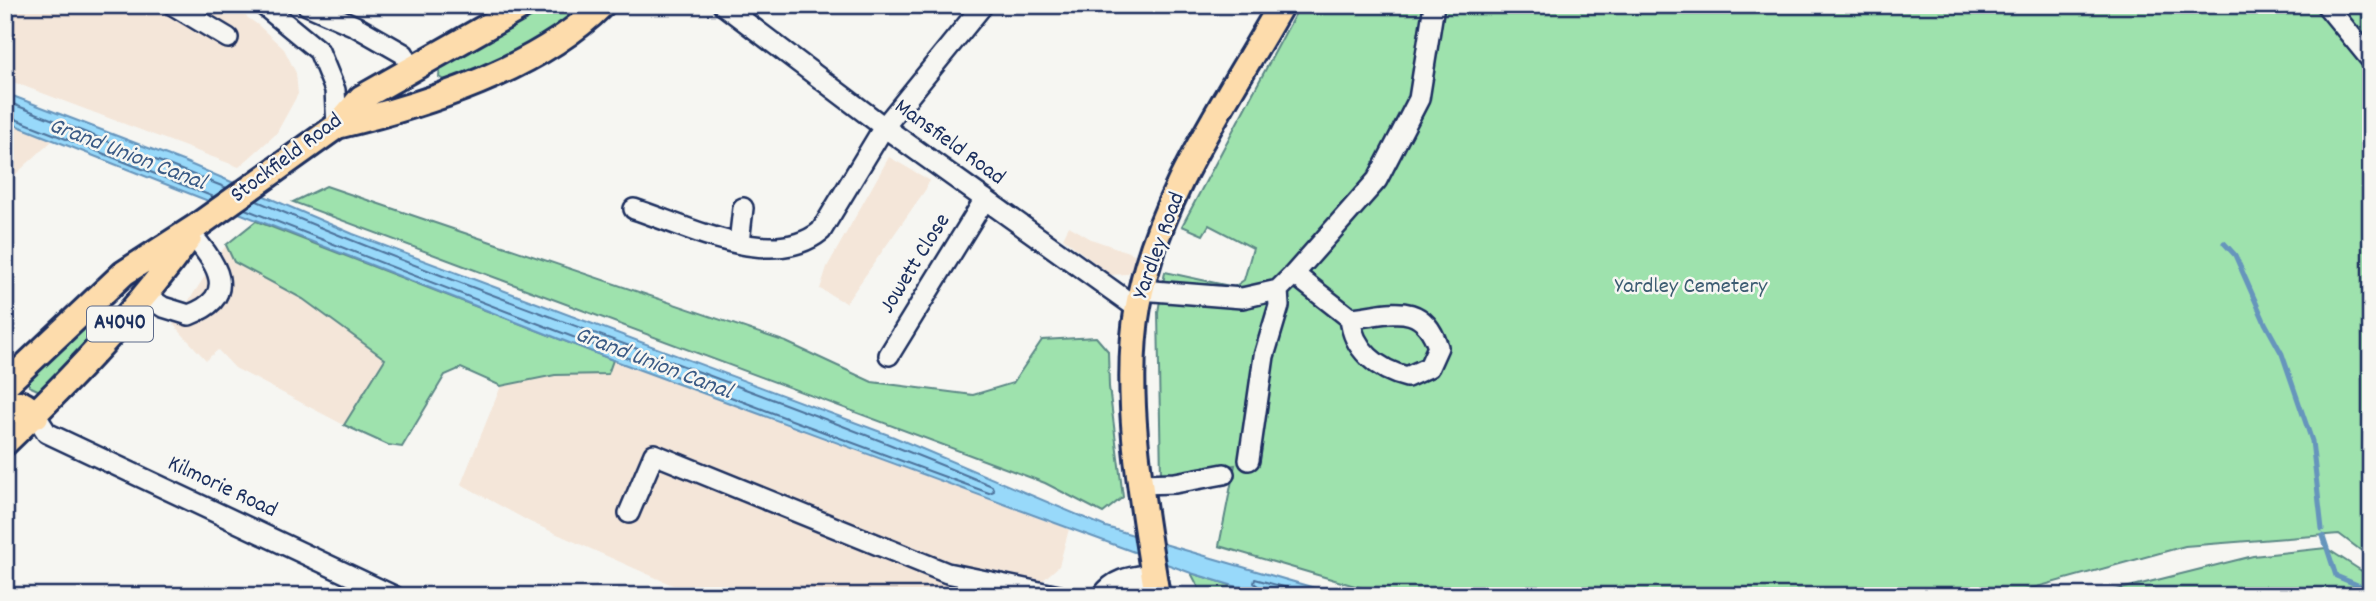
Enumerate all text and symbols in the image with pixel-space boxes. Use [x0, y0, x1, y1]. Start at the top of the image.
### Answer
street label: Mansfield Road [887, 91, 1011, 195]
street label: Stockfield Road [224, 106, 350, 212]
water label: Grand Union Canal [44, 109, 213, 201]
street label: Yardley Road [1125, 188, 1195, 304]
street label: Jowett Close [872, 207, 960, 321]
park label: Yardley Cemetery [1615, 271, 1768, 304]
road number: A4040 [87, 306, 153, 342]
water label: Grand Union Canal [570, 318, 739, 410]
street label: Kilmorie Road [162, 448, 282, 528]

